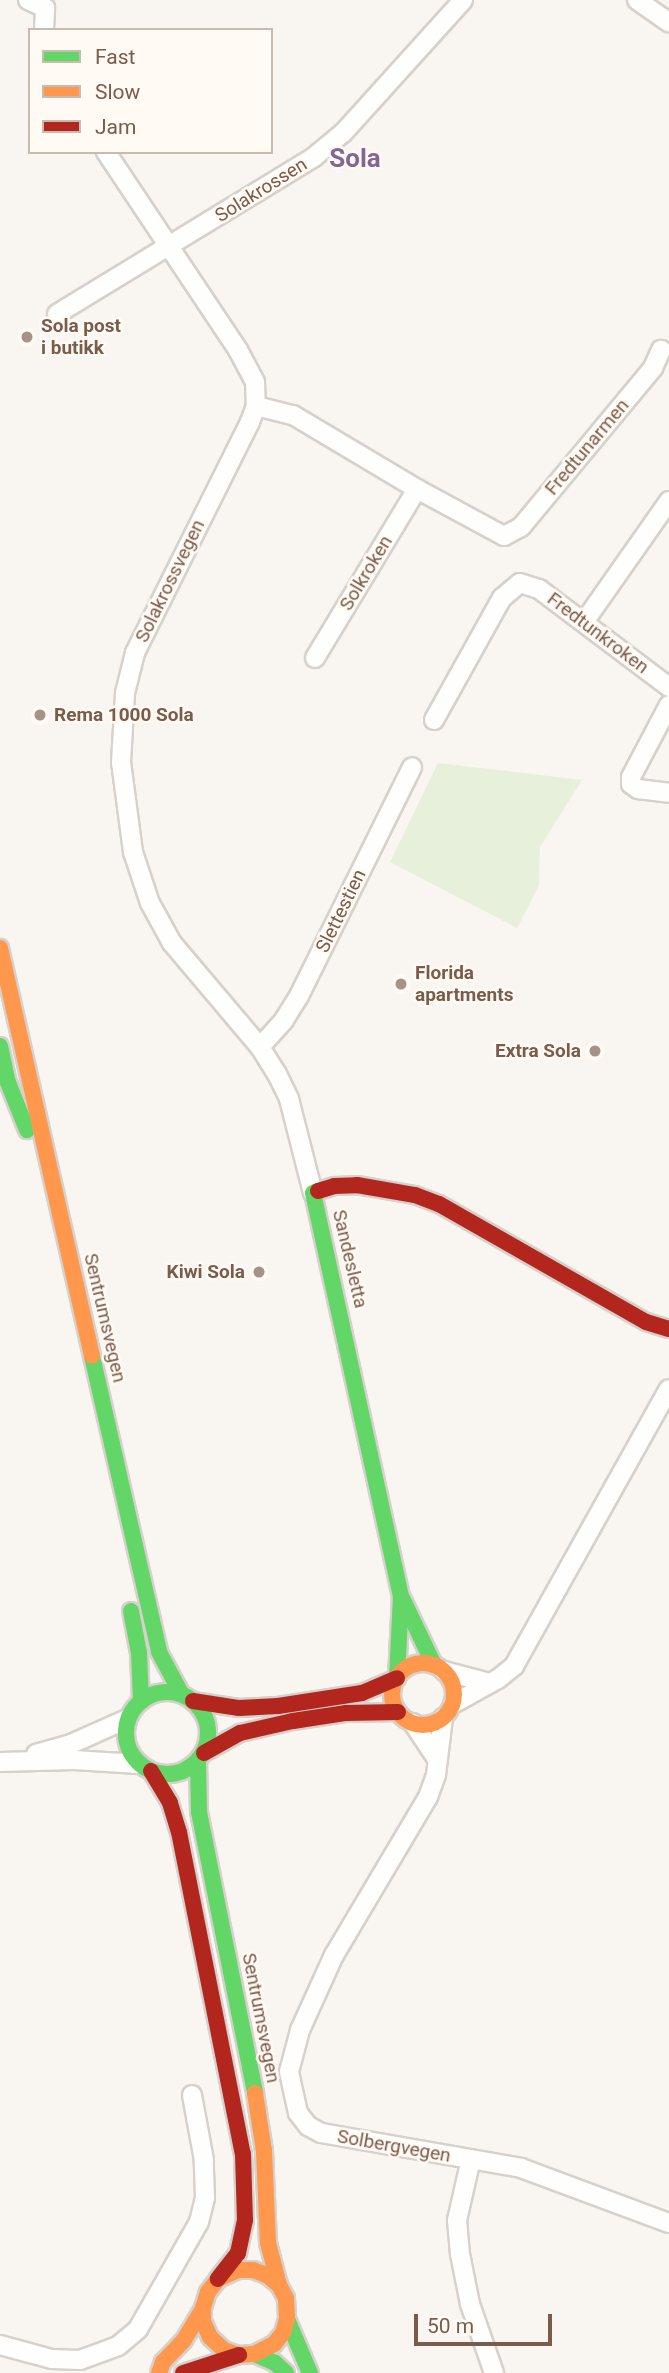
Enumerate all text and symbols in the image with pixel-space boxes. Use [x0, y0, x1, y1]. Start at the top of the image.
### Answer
legend [28, 28, 273, 154]
text: Fast [95, 45, 135, 69]
text: Slow [95, 80, 140, 104]
text: Jam [95, 115, 136, 139]
district label: Sola [329, 143, 381, 175]
street label: Solakrossen [211, 153, 311, 227]
place label: Sola post i butikk [41, 315, 121, 359]
marker: Sola post i butikk [19, 329, 35, 345]
street label: Fredtunarmen [540, 394, 634, 500]
street label: Solakrossvegen [130, 516, 210, 646]
street label: Solkroken [335, 531, 397, 615]
street label: Fredtunkroken [543, 587, 653, 679]
place label: Rema 1000 Sola [54, 704, 194, 726]
marker: Rema 1000 Sola [32, 707, 48, 723]
street label: Slettestien [311, 866, 371, 956]
place label: Florida apartments [415, 962, 513, 1006]
marker: Florida apartments [393, 976, 409, 992]
place label: Extra Sola [495, 1040, 581, 1062]
marker: Extra Sola [587, 1043, 603, 1059]
street label: Sandesletta [328, 1208, 372, 1310]
street label: Sentrumsvegen [79, 1251, 131, 1385]
place label: Kiwi Sola [167, 1261, 245, 1283]
marker: Kiwi Sola [251, 1264, 267, 1280]
street label: Sentrumsvegen [237, 1951, 285, 2085]
street label: Solbergvegen [335, 2125, 453, 2167]
scale bar [417, 2300, 555, 2344]
text: 50 m [427, 2314, 474, 2338]

